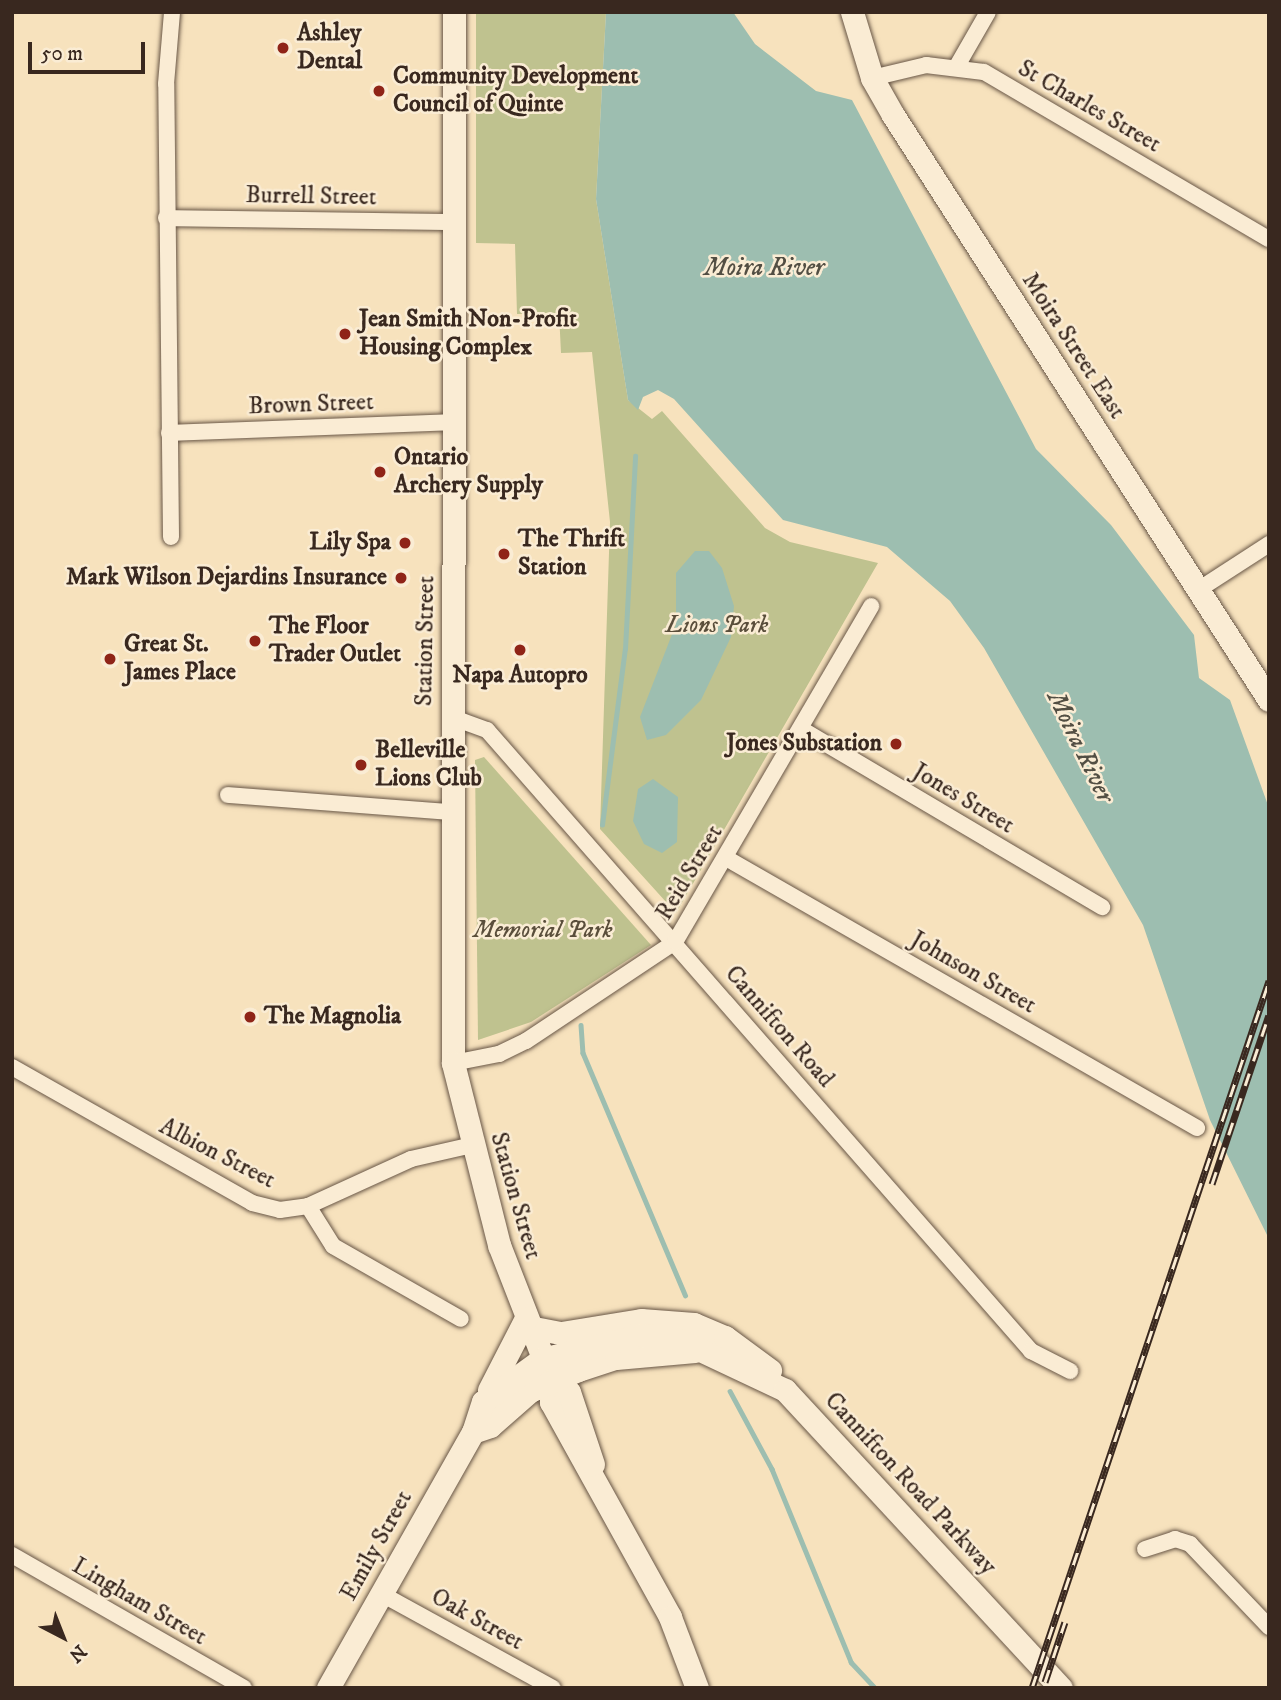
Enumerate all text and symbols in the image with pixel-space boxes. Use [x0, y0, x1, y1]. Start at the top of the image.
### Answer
place label: Ashley Dental [297, 20, 362, 76]
scale bar [32, 28, 149, 72]
marker: Ashley Dental [275, 40, 291, 56]
text: 50 m [41, 41, 83, 67]
street label: St Charles Street [1013, 55, 1165, 159]
place label: Community Development Council of Quinte [393, 63, 638, 119]
marker: Community Development Council of Quinte [371, 83, 387, 99]
street label: Burrell Street [245, 181, 377, 213]
water label: Moira River [704, 252, 824, 284]
street label: Moira Street East [1015, 267, 1131, 425]
place label: Jean Smith Non-Profit Housing Complex [359, 306, 577, 362]
marker: Jean Smith Non-Profit Housing Complex [337, 326, 353, 342]
street label: Brown Street [248, 388, 374, 422]
place label: Ontario Archery Supply [394, 444, 543, 500]
marker: Ontario Archery Supply [372, 464, 388, 480]
place label: The Thrift Station [518, 526, 625, 582]
place label: Lily Spa [309, 529, 391, 557]
marker: Lily Spa [397, 535, 413, 551]
marker: The Thrift Station [496, 546, 512, 562]
place label: Mark Wilson Dejardins Insurance [66, 564, 387, 592]
marker: Mark Wilson Dejardins Insurance [393, 570, 409, 586]
street label: Station Street [410, 576, 442, 706]
park label: Lions Park [666, 612, 768, 640]
place label: The Floor Trader Outlet [269, 613, 401, 669]
place label: Great St. James Place [124, 631, 236, 687]
marker: The Floor Trader Outlet [247, 633, 263, 649]
marker: Napa Autopro [512, 642, 528, 658]
marker: Great St. James Place [102, 651, 118, 667]
place label: Napa Autopro [452, 662, 588, 690]
water label: Moira River [1040, 686, 1120, 808]
place label: Jones Substation [726, 730, 882, 758]
marker: Jones Substation [888, 736, 904, 752]
place label: Belleville Lions Club [375, 737, 482, 793]
marker: Belleville Lions Club [353, 757, 369, 773]
street label: Jones Street [907, 758, 1019, 840]
street label: Reid Street [650, 820, 730, 926]
park label: Memorial Park [473, 917, 613, 945]
street label: Johnson Street [905, 926, 1041, 1020]
street label: Cannifton Road [718, 960, 840, 1094]
place label: The Magnolia [264, 1003, 401, 1031]
marker: The Magnolia [242, 1009, 258, 1025]
street label: Albion Street [154, 1113, 280, 1195]
street label: Station Street [483, 1129, 547, 1263]
street label: Cannifton Road Parkway [818, 1387, 1002, 1581]
street label: Emily Street [335, 1486, 419, 1606]
street label: Lingham Street [67, 1552, 211, 1652]
street label: Oak Street [426, 1583, 528, 1657]
north arrow [28, 1602, 98, 1672]
text: N [64, 1639, 91, 1667]

